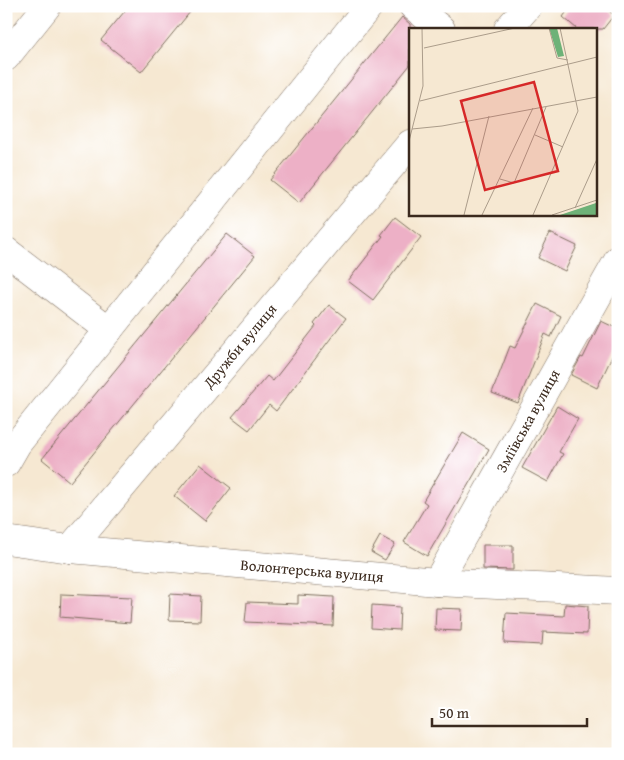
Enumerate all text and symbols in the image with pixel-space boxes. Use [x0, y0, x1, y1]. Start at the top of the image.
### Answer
inset map [409, 28, 596, 215]
street label: Дружби вулиця [197, 299, 281, 393]
street label: Зміївська вулиця [491, 365, 565, 476]
street label: Волонтерська вулиця [240, 554, 385, 587]
scale bar [432, 695, 586, 727]
text: 50 m [439, 702, 470, 723]

